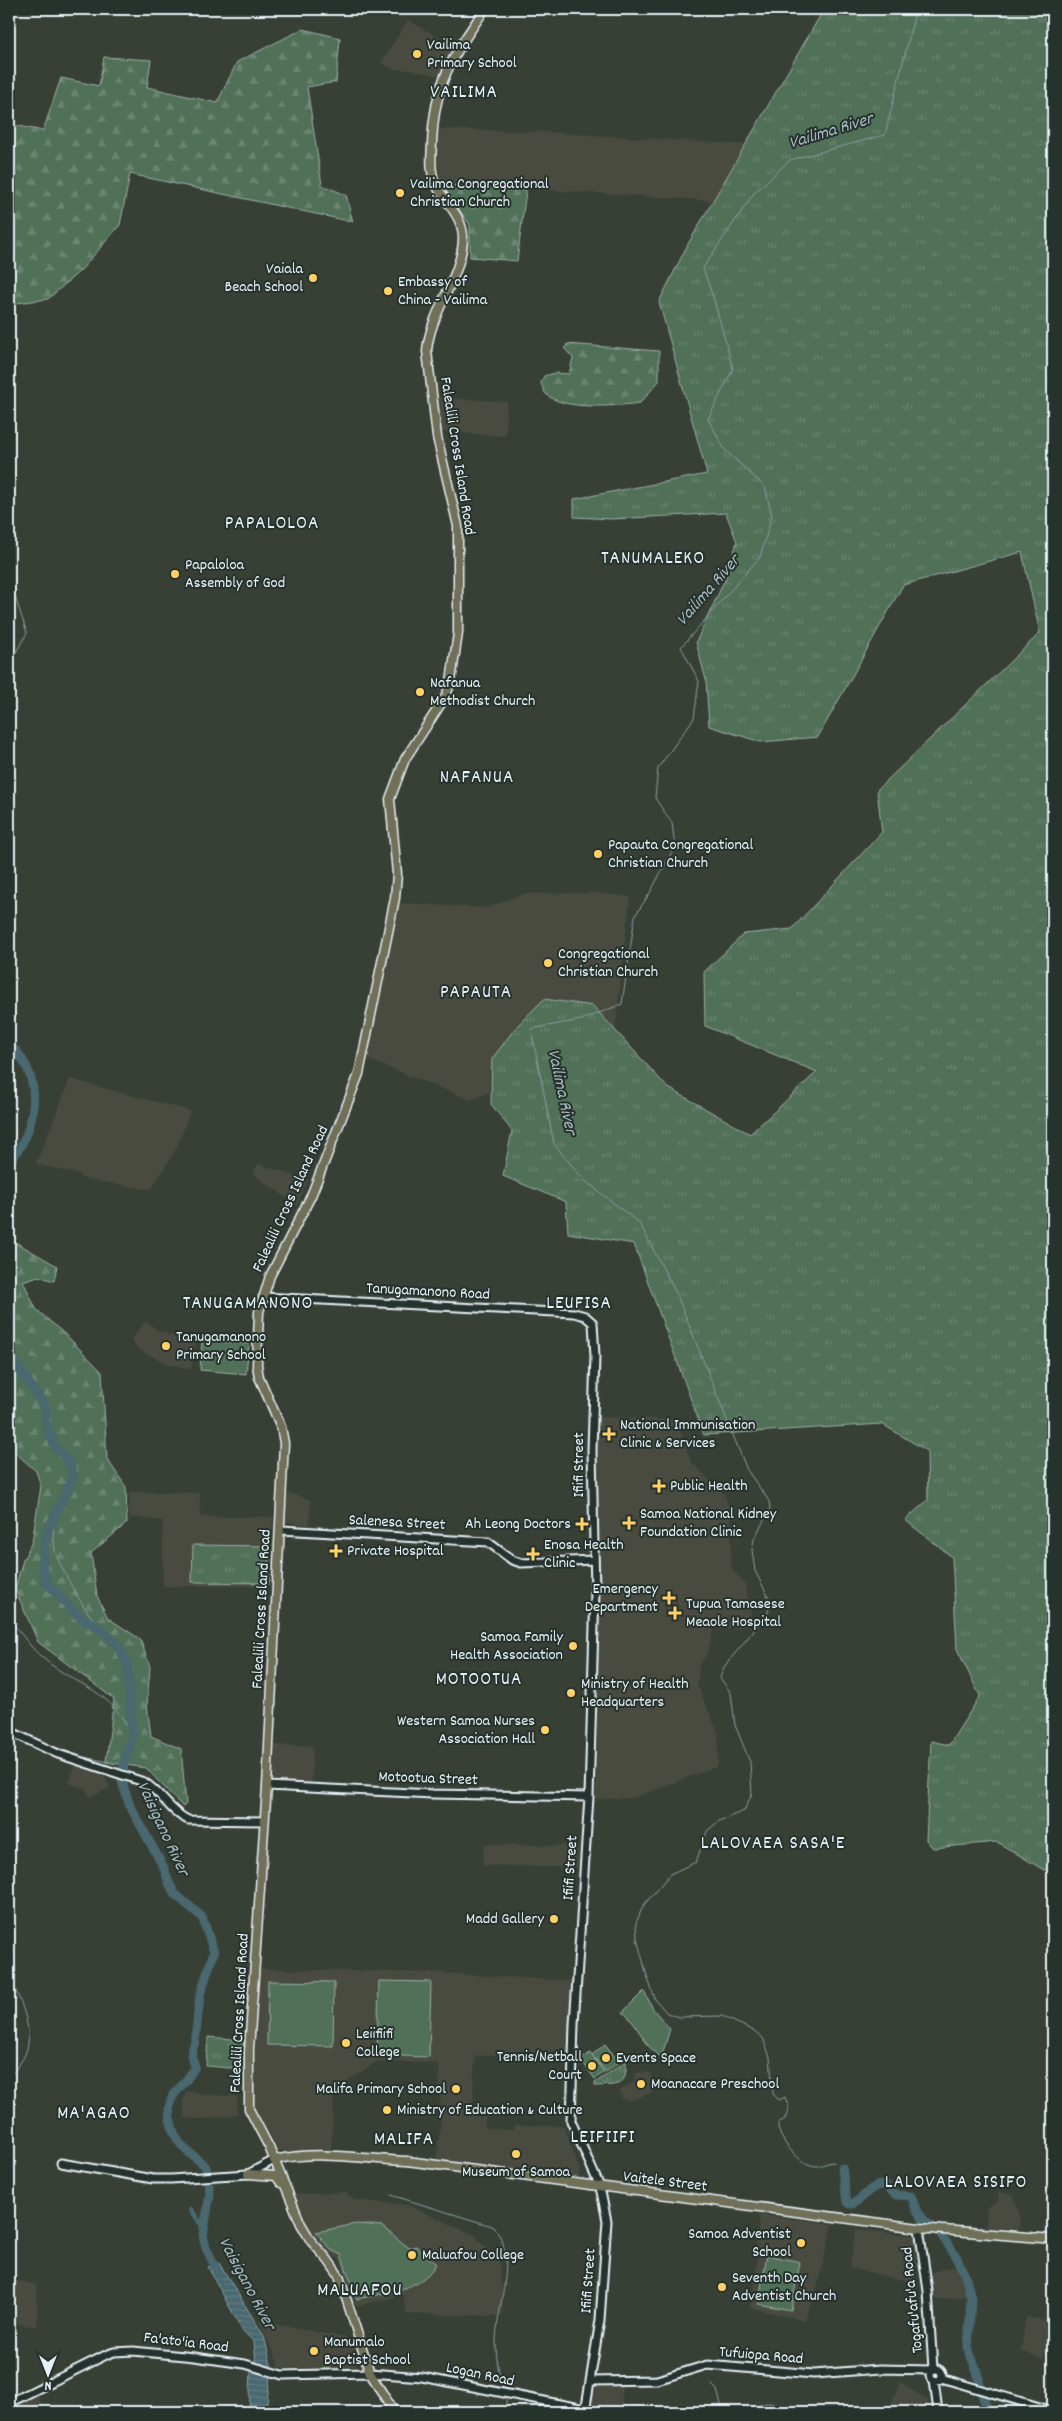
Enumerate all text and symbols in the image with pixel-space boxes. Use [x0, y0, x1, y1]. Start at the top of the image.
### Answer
place label: Vailima Primary School [427, 34, 517, 75]
marker: Vailima Primary School [411, 48, 423, 60]
district label: VAILIMA [430, 80, 498, 107]
water label: Vailima River [786, 107, 878, 157]
place label: Vailima Congregational Christian Church [410, 173, 549, 214]
marker: Vailima Congregational Christian Church [394, 187, 406, 199]
place label: Vaiala Beach School [225, 258, 303, 299]
place label: Embassy of China - Vailima [398, 271, 488, 312]
marker: Vaiala Beach School [307, 272, 319, 284]
marker: Embassy of China - Vailima [382, 285, 394, 297]
street label: Falealili Cross Island Road [433, 375, 481, 537]
district label: PAPALOLOA [225, 511, 319, 538]
district label: TANUMALEKO [601, 546, 705, 573]
water label: Vailima River [671, 548, 749, 632]
place label: Papaloloa Assembly of God [185, 554, 285, 595]
marker: Papaloloa Assembly of God [169, 568, 181, 580]
place label: Nafanua Methodist Church [430, 672, 535, 713]
marker: Nafanua Methodist Church [414, 686, 426, 698]
district label: NAFANUA [440, 765, 514, 792]
place label: Papauta Congregational Christian Church [608, 834, 753, 875]
marker: Papauta Congregational Christian Church [592, 848, 604, 860]
place label: Congregational Christian Church [558, 943, 658, 984]
marker: Congregational Christian Church [542, 957, 554, 969]
district label: PAPAUTA [440, 980, 512, 1007]
water label: Vailima River [540, 1047, 583, 1139]
street label: Falealili Cross Island Road [247, 1122, 335, 1276]
street label: Tanugamanono Road [366, 1277, 490, 1307]
district label: TANUGAMANONO [183, 1291, 313, 1318]
district label: LEUFISA [546, 1291, 612, 1318]
place label: Tanugamanono Primary School [176, 1326, 266, 1367]
marker: Tanugamanono Primary School [160, 1340, 172, 1352]
place label: National Immunisation Clinic & Services [620, 1414, 755, 1455]
marker: National Immunisation Clinic & Services [602, 1427, 616, 1441]
street label: Ifiifi Street [568, 1432, 591, 1498]
place label: Public Health [670, 1475, 748, 1498]
marker: Public Health [652, 1479, 666, 1493]
place label: Samoa National Kidney Foundation Clinic [640, 1503, 777, 1544]
street label: Salenesa Street [348, 1509, 446, 1537]
place label: Ah Leong Doctors [465, 1513, 571, 1536]
marker: Samoa National Kidney Foundation Clinic [622, 1516, 636, 1530]
marker: Ah Leong Doctors [575, 1517, 589, 1531]
street label: Falealili Cross Island Road [246, 1529, 278, 1689]
place label: Enosa Health Clinic [544, 1534, 623, 1575]
place label: Private Hospital [347, 1540, 444, 1563]
marker: Private Hospital [329, 1544, 343, 1558]
marker: Enosa Health Clinic [526, 1547, 540, 1561]
place label: Emergency Department [585, 1578, 659, 1619]
marker: Emergency Department [662, 1591, 676, 1605]
place label: Tupua Tamasese Meaole Hospital [686, 1593, 785, 1634]
marker: Tupua Tamasese Meaole Hospital [668, 1606, 682, 1620]
place label: Samoa Family Health Association [450, 1626, 564, 1667]
marker: Samoa Family Health Association [567, 1640, 579, 1652]
district label: MOTOOTUA [436, 1667, 522, 1694]
place label: Ministry of Health Headquarters [581, 1673, 689, 1714]
marker: Ministry of Health Headquarters [565, 1687, 577, 1699]
place label: Western Samoa Nurses Association Hall [397, 1710, 535, 1751]
marker: Western Samoa Nurses Association Hall [539, 1724, 551, 1736]
street label: Motootua Street [378, 1766, 478, 1792]
water label: Vaisigano River [129, 1777, 196, 1883]
district label: LALOVAEA SASA'E [701, 1831, 845, 1858]
street label: Ifiifi Street [557, 1835, 585, 1901]
place label: Madd Gallery [466, 1908, 545, 1931]
marker: Madd Gallery [548, 1913, 560, 1925]
street label: Falealili Cross Island Road [224, 1933, 256, 2093]
place label: Leiifiifi College [356, 2023, 400, 2064]
marker: Leiifiifi College [340, 2037, 352, 2049]
place label: Tennis/Netball Court [497, 2046, 582, 2087]
place label: Events Space [616, 2047, 696, 2070]
marker: Events Space [600, 2052, 612, 2064]
marker: Tennis/Netball Court [586, 2060, 598, 2072]
place label: Moanacare Preschool [651, 2073, 779, 2096]
place label: Malifa Primary School [316, 2078, 446, 2101]
marker: Moanacare Preschool [635, 2078, 647, 2090]
marker: Malifa Primary School [450, 2083, 462, 2095]
place label: Ministry of Education & Culture [397, 2099, 582, 2122]
district label: MA'AGAO [57, 2101, 131, 2128]
marker: Ministry of Education & Culture [381, 2104, 393, 2116]
district label: LEIFIIFI [571, 2125, 635, 2152]
district label: MALIFA [374, 2127, 434, 2154]
marker: Museum of Samoa [510, 2148, 522, 2160]
place label: Museum of Samoa [462, 2161, 571, 2184]
street label: Vaitele Street [622, 2165, 708, 2199]
district label: LALOVAEA SISIFO [885, 2170, 1027, 2197]
place label: Samoa Adventist School [688, 2223, 791, 2264]
water label: Vaisigano River [211, 2233, 282, 2337]
marker: Samoa Adventist School [795, 2237, 807, 2249]
place label: Maluafou College [422, 2244, 524, 2267]
street label: Togafu'afu'a Road [896, 2246, 930, 2354]
street label: Ifiifi Street [575, 2248, 603, 2314]
marker: Maluafou College [406, 2249, 418, 2261]
place label: Seventh Day Adventist Church [732, 2267, 836, 2308]
district label: MALUAFOU [317, 2278, 403, 2305]
marker: Seventh Day Adventist Church [716, 2281, 728, 2293]
street label: Fa'ato'ia Road [142, 2326, 230, 2360]
place label: Manumalo Baptist School [324, 2331, 411, 2372]
street label: Tufuiopa Road [718, 2341, 804, 2371]
marker: Manumalo Baptist School [308, 2345, 320, 2357]
north arrow [22, 2348, 72, 2398]
street label: Logan Road [444, 2357, 516, 2393]
text: N [44, 2375, 51, 2395]

